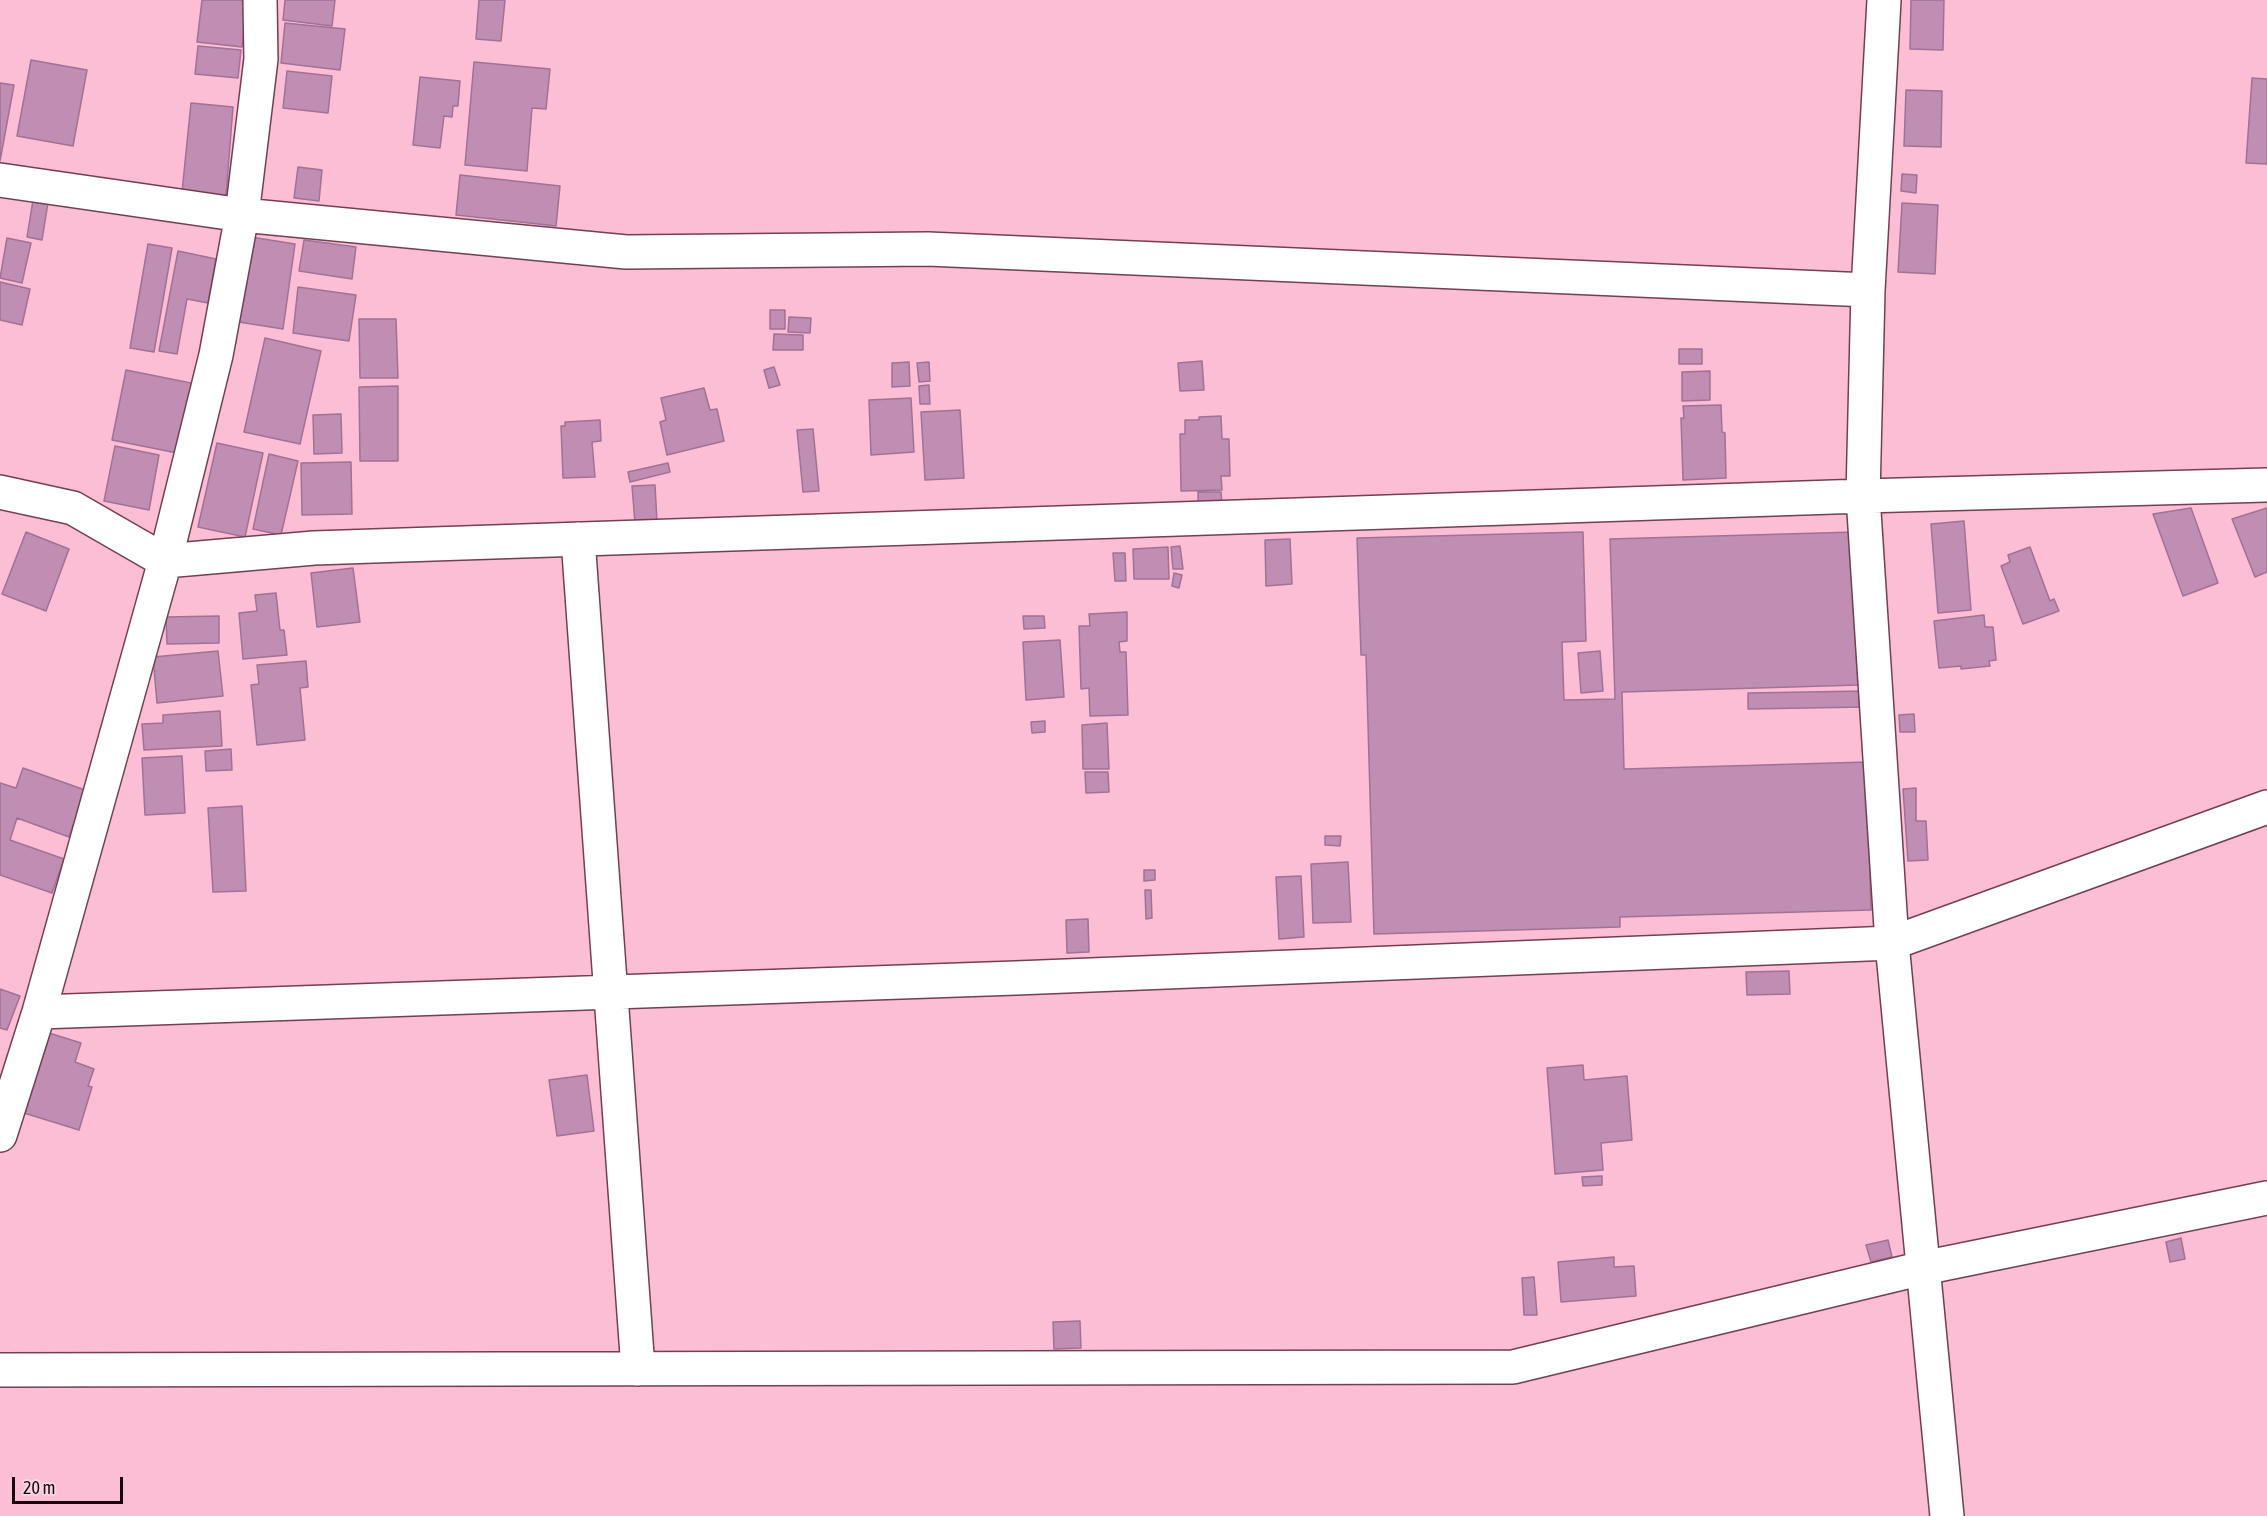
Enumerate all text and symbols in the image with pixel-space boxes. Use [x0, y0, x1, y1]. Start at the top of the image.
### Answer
scale bar [15, 1465, 126, 1503]
text: 20 m [23, 1477, 55, 1498]

